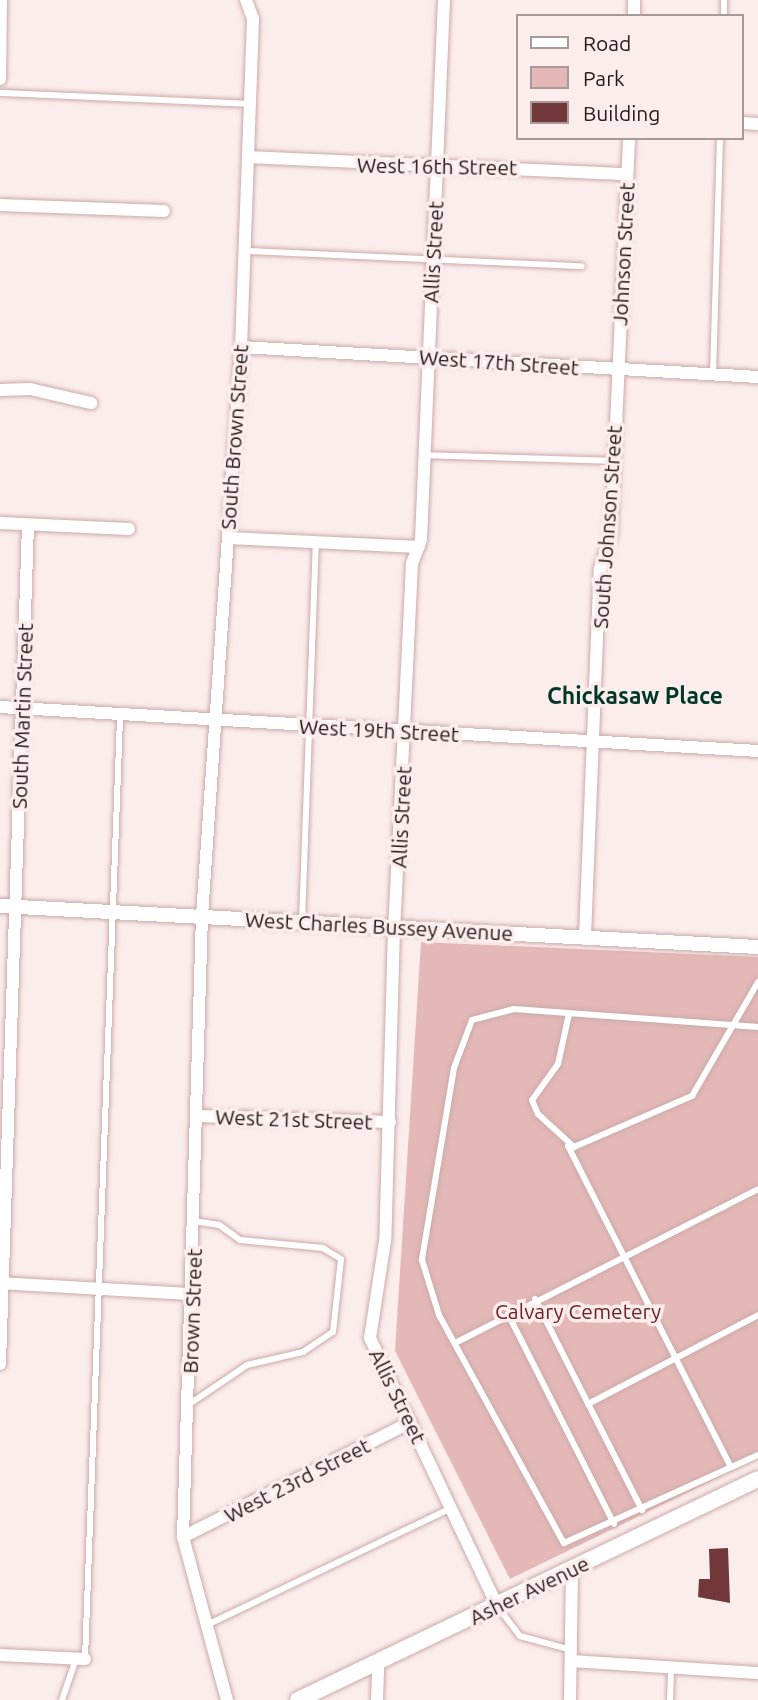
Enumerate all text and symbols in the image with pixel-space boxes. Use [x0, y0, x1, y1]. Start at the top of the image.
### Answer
legend [516, 14, 744, 140]
text: Road [583, 31, 631, 55]
text: Park [583, 66, 625, 90]
text: Building [583, 101, 660, 125]
street label: West 16th Street [357, 152, 517, 180]
street label: Johnson Street [607, 182, 639, 326]
street label: Allis Street [418, 200, 448, 304]
street label: South Brown Street [215, 344, 253, 530]
street label: West 17th Street [418, 344, 580, 380]
street label: South Johnson Street [587, 424, 627, 630]
street label: South Martin Street [6, 623, 38, 809]
district label: Chickasaw Place [547, 682, 723, 710]
street label: West 19th Street [298, 713, 460, 747]
street label: Allis Street [386, 765, 416, 869]
street label: West Charles Bussey Avenue [244, 906, 514, 946]
street label: West 21st Street [215, 1104, 373, 1134]
street label: Brown Street [177, 1248, 207, 1374]
park label: Calvary Cemetery [495, 1298, 661, 1324]
street label: Allis Street [364, 1344, 432, 1448]
street label: West 23rd Street [220, 1432, 374, 1528]
street label: Asher Avenue [465, 1550, 593, 1630]

